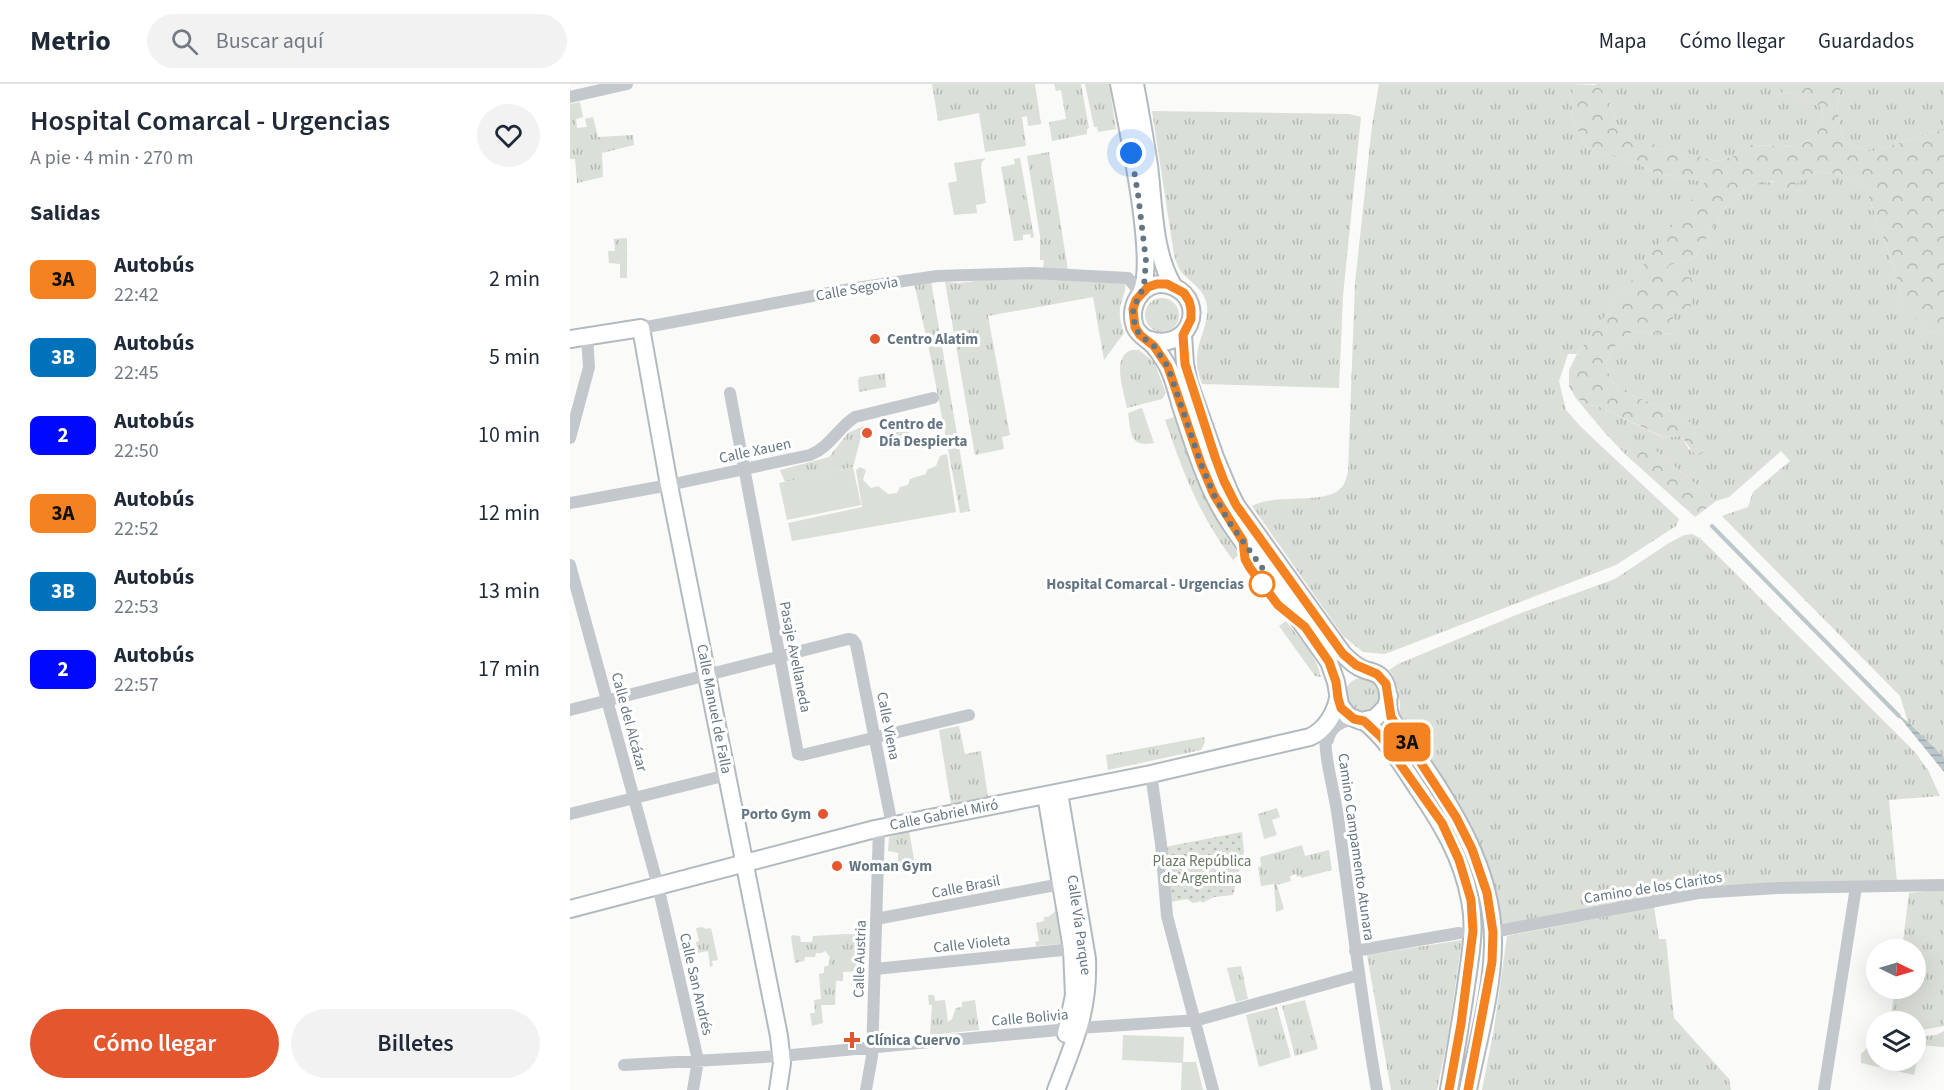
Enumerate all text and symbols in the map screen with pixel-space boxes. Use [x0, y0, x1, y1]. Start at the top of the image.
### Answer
search box [147, 14, 567, 68]
text: Metrio [30, 21, 111, 61]
icon: search [168, 25, 201, 58]
text: Buscar aquí [216, 25, 323, 57]
text: Mapa [1599, 26, 1647, 56]
text: Cómo llegar [1680, 26, 1785, 56]
text: Guardados [1818, 26, 1914, 56]
text: Hospital Comarcal - Urgencias [30, 101, 390, 141]
button: heart [477, 104, 540, 167]
your location [1116, 138, 1146, 168]
text: A pie · 4 min · 270 m [30, 144, 194, 172]
text: Salidas [30, 197, 100, 229]
text: Autobús [114, 249, 194, 281]
text: 2 min [489, 263, 540, 295]
text: 3A [51, 264, 75, 294]
street label: Calle Segovia [814, 271, 900, 307]
text: 22:42 [114, 281, 159, 309]
text: Autobús [114, 327, 194, 359]
place label: Centro Alatim [887, 329, 978, 350]
marker: Centro Alatim [868, 332, 882, 346]
text: 5 min [489, 341, 540, 373]
text: 3B [51, 342, 75, 372]
text: 22:45 [114, 359, 159, 387]
text: Autobús [114, 405, 194, 437]
place label: Centro de Día Despierta [879, 414, 967, 452]
text: 10 min [478, 419, 540, 451]
text: 2 [57, 420, 69, 450]
marker: Centro de Día Despierta [860, 426, 874, 440]
street label: Calle Xauen [717, 433, 793, 469]
text: 22:50 [114, 437, 159, 465]
text: Autobús [114, 483, 194, 515]
text: 12 min [478, 497, 540, 529]
text: 3A [51, 498, 75, 528]
text: 22:52 [114, 515, 159, 543]
text: Autobús [114, 561, 194, 593]
marker: Hospital Comarcal - Urgencias [1249, 571, 1275, 597]
place label: Hospital Comarcal - Urgencias [1046, 574, 1244, 595]
text: 13 min [478, 575, 540, 607]
text: 3B [51, 576, 75, 606]
text: 22:53 [114, 593, 159, 621]
street label: Pasaje Avellaneda [774, 600, 816, 714]
text: Autobús [114, 639, 194, 671]
street label: Calle Manuel de Falla [691, 642, 737, 776]
text: 17 min [478, 653, 540, 685]
text: 2 [57, 654, 69, 684]
street label: Calle del Alcázar [606, 670, 653, 775]
text: 22:57 [114, 671, 159, 699]
street label: Calle Viena [871, 690, 905, 762]
line badge: 3A [1380, 722, 1434, 762]
text: 3A [1395, 727, 1419, 757]
street label: Camino Campamento Atunara [1332, 752, 1380, 942]
street label: Calle Gabriel Miró [888, 794, 1000, 836]
place label: Porto Gym [741, 804, 811, 825]
marker: Porto Gym [816, 807, 830, 821]
park label: Plaza República de Argentina [1153, 851, 1251, 889]
place label: Woman Gym [849, 856, 932, 877]
marker: Woman Gym [830, 859, 844, 873]
street label: Camino de los Claritos [1582, 867, 1724, 909]
street label: Calle Brasil [930, 870, 1002, 904]
street label: Calle Vía Parque [1062, 874, 1096, 976]
street label: Calle Austria [848, 920, 872, 998]
street label: Calle Violeta [933, 930, 1011, 958]
street label: Calle San Andrés [674, 931, 718, 1037]
north arrow [1866, 939, 1926, 999]
map controls [1866, 939, 1926, 1071]
street label: Calle Bolivia [991, 1004, 1069, 1032]
button: Cómo llegar [30, 1009, 279, 1078]
button: Billetes [291, 1009, 540, 1078]
button: layers [1866, 1011, 1926, 1071]
place label: Clínica Cuervo [866, 1030, 961, 1051]
marker: Clínica Cuervo [843, 1031, 861, 1049]

